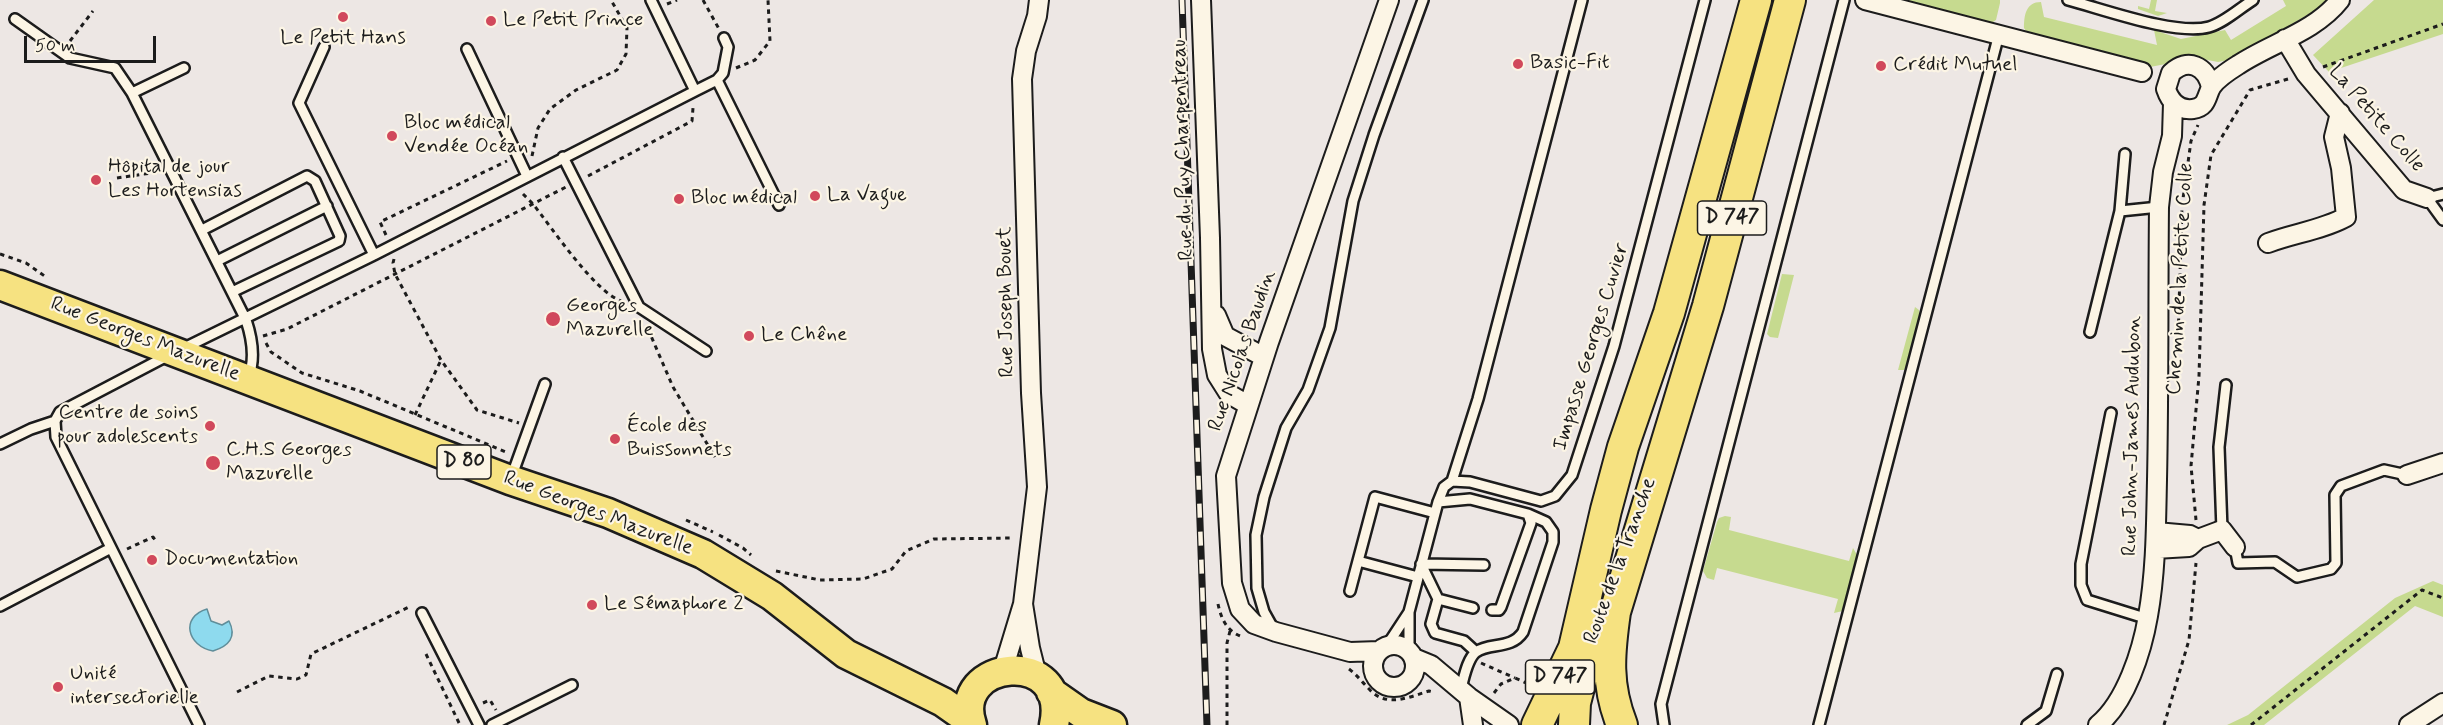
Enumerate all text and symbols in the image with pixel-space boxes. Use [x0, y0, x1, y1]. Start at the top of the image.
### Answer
place label: Le Petit Prince [503, 8, 644, 34]
marker: Le Petit Hans [336, 10, 350, 24]
marker: Le Petit Prince [484, 14, 498, 28]
scale bar [27, 24, 159, 62]
place label: Le Petit Hans [280, 26, 406, 52]
text: 50 m [35, 34, 75, 58]
street label: Rue du Puy Charpentreau [1168, 39, 1200, 261]
place label: Basic-Fit [1530, 51, 1610, 77]
place label: Crédit Mutuel [1893, 53, 2017, 79]
marker: Basic-Fit [1511, 57, 1525, 71]
marker: Crédit Mutuel [1874, 59, 1888, 73]
street label: La Petite Colle [2322, 60, 2430, 178]
place label: Bloc médical Vendée Océan [404, 111, 528, 161]
marker: Bloc médical Vendée Océan [385, 129, 399, 143]
place label: Hôpital de jour Les Hortensias [108, 155, 242, 205]
street label: Chemin de la Petite Colle [2162, 162, 2200, 396]
marker: Hôpital de jour Les Hortensias [89, 173, 103, 187]
place label: La Vague [827, 183, 907, 209]
place label: Bloc médical [691, 186, 797, 212]
marker: La Vague [808, 189, 822, 203]
marker: Bloc médical [672, 192, 686, 206]
road number: D 747 [1698, 201, 1766, 235]
street label: Rue Joseph Bouet [993, 226, 1021, 378]
street label: Impasse Georges Cuvier [1548, 240, 1636, 454]
street label: Rue Nicolas Baudin [1204, 267, 1282, 435]
street label: Rue Georges Mazurelle [47, 292, 243, 388]
place label: Georges Mazurelle [566, 294, 654, 344]
marker: Georges Mazurelle [544, 310, 562, 328]
street label: Rue John-James Audubon [2118, 316, 2148, 556]
place label: Le Chêne [761, 323, 847, 349]
marker: Le Chêne [742, 329, 756, 343]
place label: Centre de soins pour adolescents [57, 401, 198, 451]
place label: École des Buissonnets [627, 414, 732, 464]
marker: Centre de soins pour adolescents [203, 419, 217, 433]
marker: École des Buissonnets [608, 432, 622, 446]
place label: C.H.S Georges Mazurelle [226, 438, 352, 488]
road number: D 80 [437, 445, 491, 479]
marker: C.H.S Georges Mazurelle [204, 454, 222, 472]
street label: Rue Georges Mazurelle [500, 466, 696, 562]
street label: Route de la Tranche [1579, 474, 1663, 648]
place label: Documentation [164, 547, 298, 573]
marker: Documentation [145, 553, 159, 567]
place label: Le Sémaphore 2 [604, 592, 744, 618]
marker: Le Sémaphore 2 [585, 598, 599, 612]
road number: D 747 [1526, 660, 1594, 694]
place label: Unité intersectorielle [70, 662, 199, 712]
marker: Unité intersectorielle [51, 680, 65, 694]

